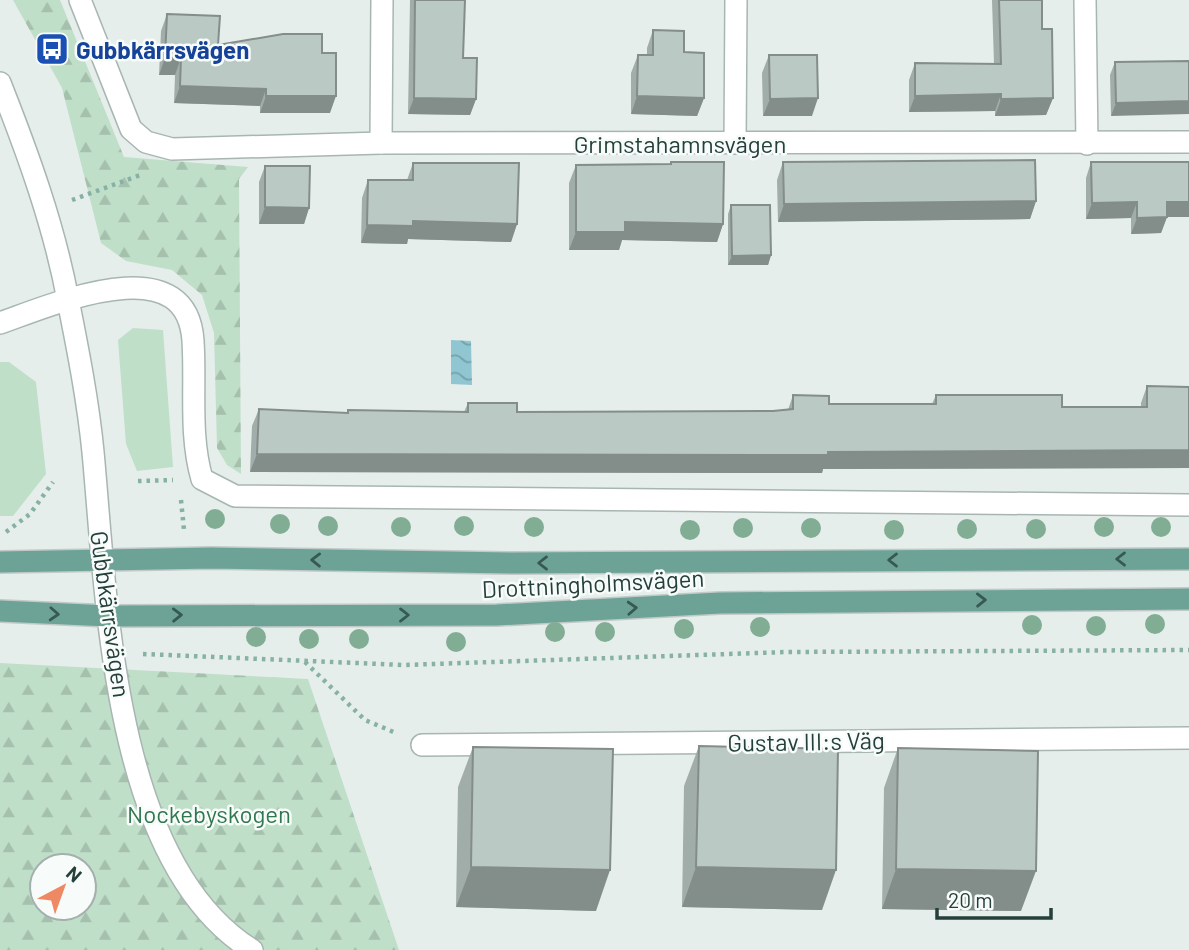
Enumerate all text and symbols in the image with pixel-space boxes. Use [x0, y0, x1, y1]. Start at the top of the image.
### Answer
bus stop icon: Gubbkärrsvägen [33, 30, 71, 68]
place label: Gubbkärrsvägen [76, 35, 249, 64]
street label: Grimstahamnsvägen [574, 129, 786, 158]
street label: Gubbkärrsvägen [85, 529, 137, 699]
one-way arrow [1115, 551, 1126, 567]
one-way arrow [310, 552, 321, 567]
one-way arrow [888, 552, 898, 568]
one-way arrow [538, 555, 549, 570]
street label: Drottningholmsvägen [481, 563, 705, 603]
one-way arrow [977, 592, 987, 608]
one-way arrow [626, 601, 637, 616]
one-way arrow [49, 606, 60, 621]
one-way arrow [172, 607, 183, 623]
one-way arrow [400, 607, 410, 623]
street label: Gustav III:s Väg [727, 725, 885, 757]
park label: Nockebyskogen [127, 799, 291, 828]
north arrow [28, 852, 98, 922]
text: N [62, 861, 87, 887]
scale bar [937, 876, 1051, 920]
text: 20 m [948, 887, 993, 912]

